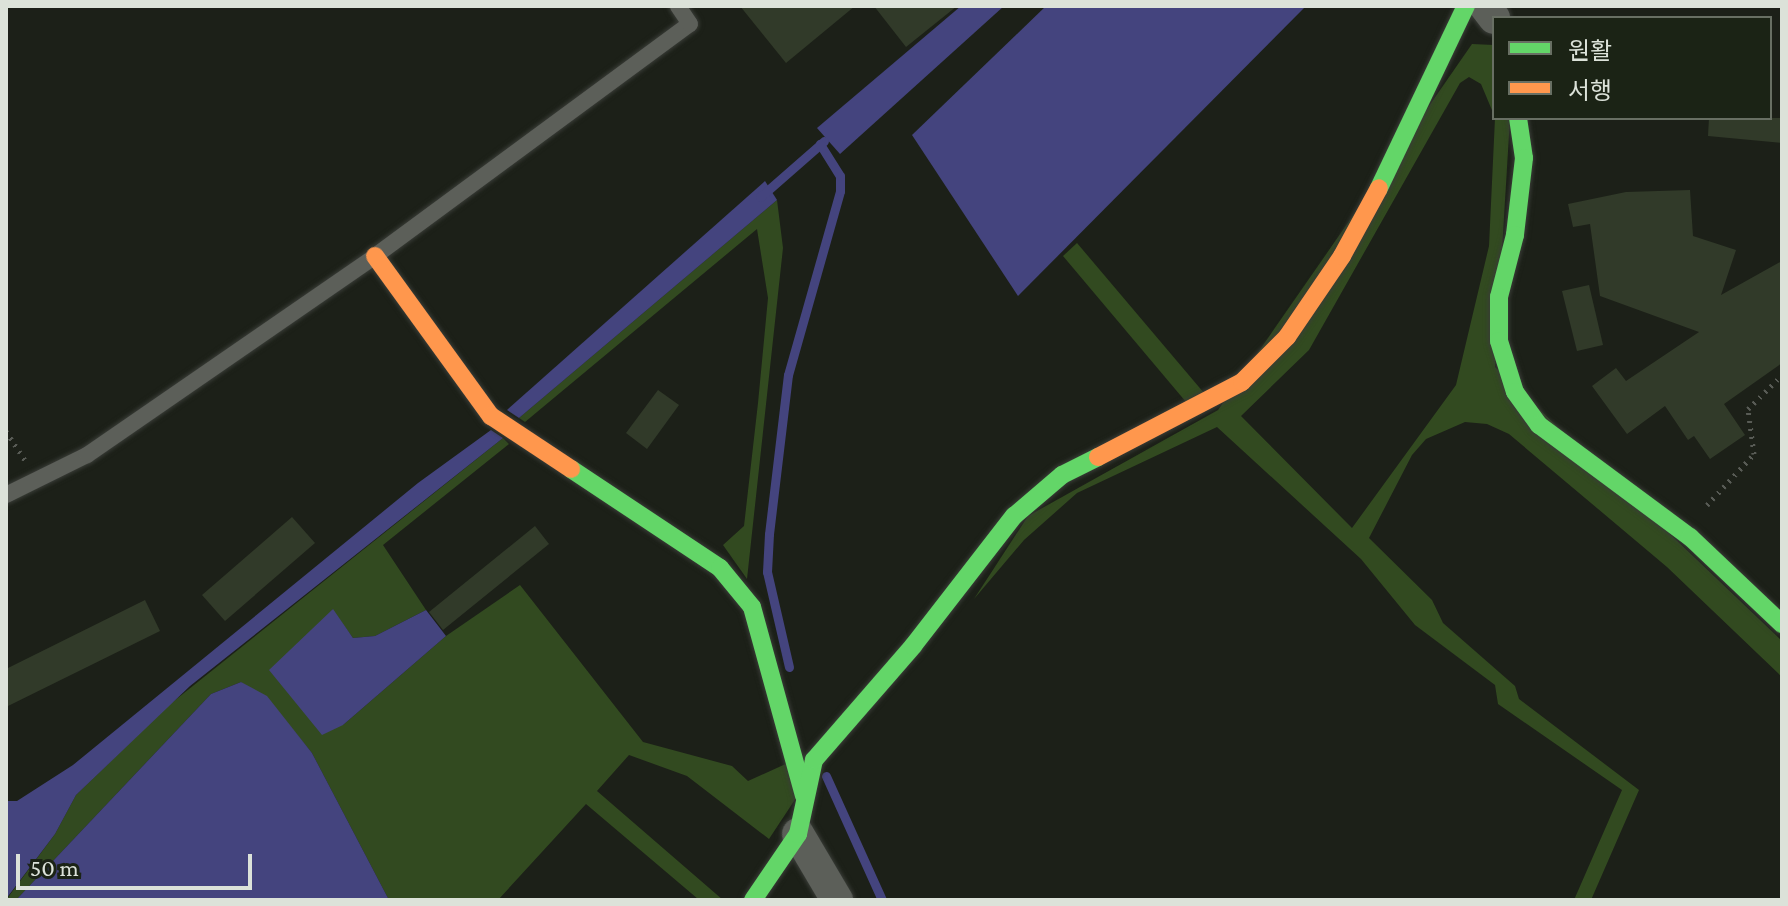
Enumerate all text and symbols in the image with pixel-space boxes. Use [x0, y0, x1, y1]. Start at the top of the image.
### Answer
legend [1492, 16, 1772, 120]
text: 원활 [1568, 37, 1612, 64]
text: 서행 [1568, 77, 1612, 104]
scale bar [20, 838, 256, 888]
text: 50 m [30, 854, 79, 881]

